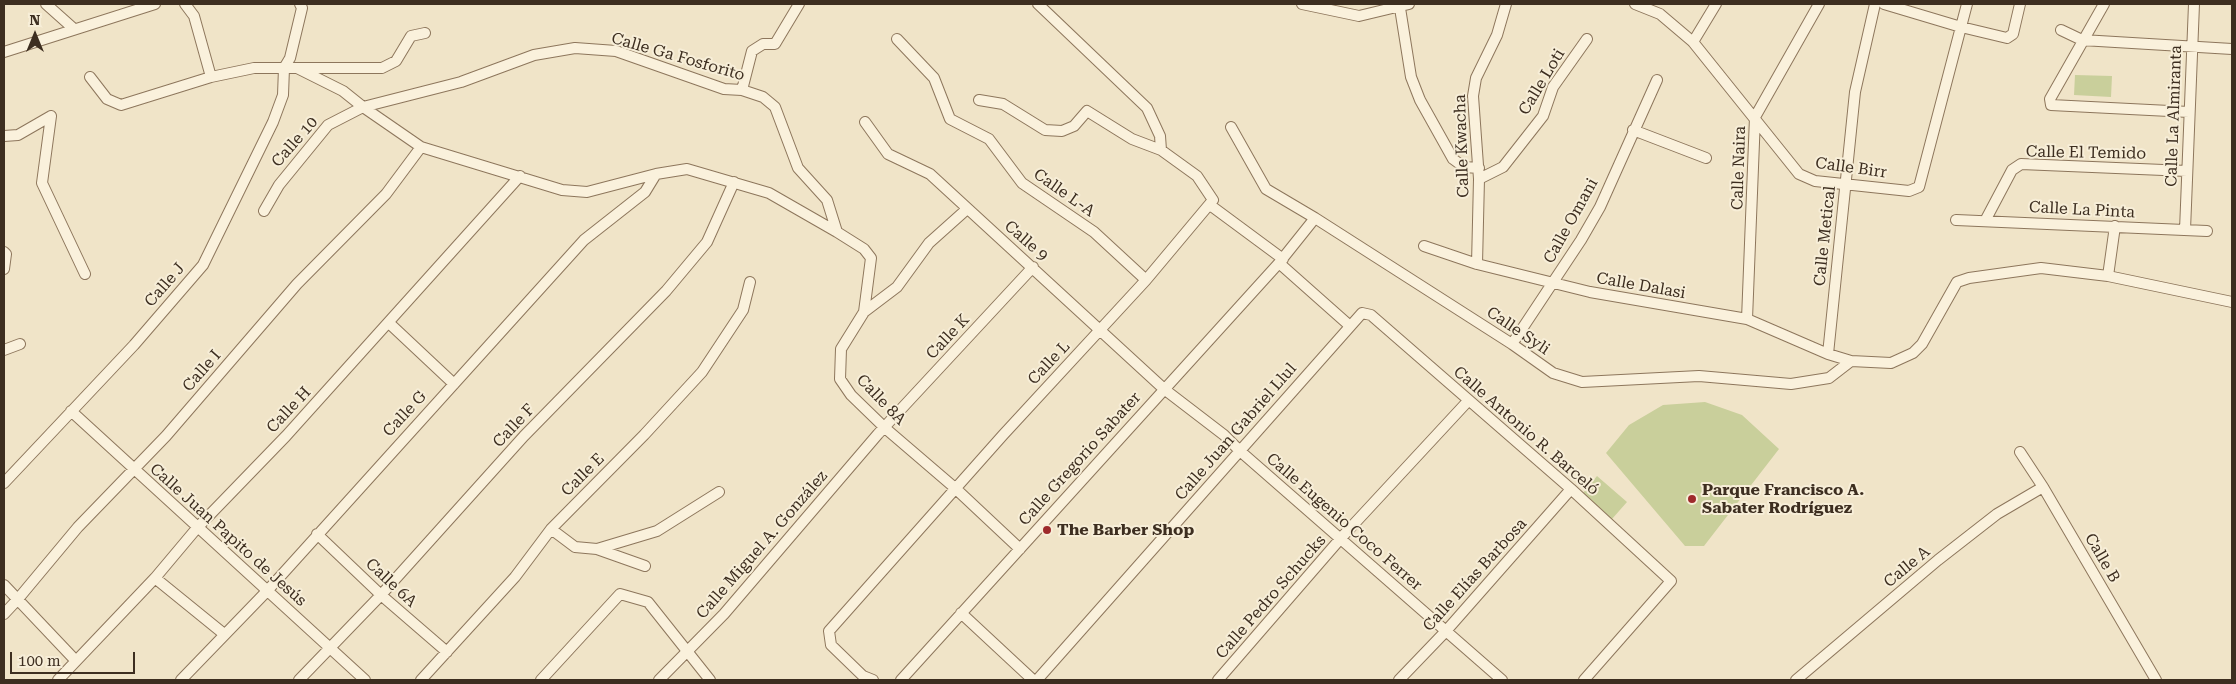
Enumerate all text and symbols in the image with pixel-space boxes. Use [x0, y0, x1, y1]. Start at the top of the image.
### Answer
north arrow [10, 10, 60, 60]
text: N [30, 12, 40, 28]
street label: Calle Ga Fosforito [609, 29, 747, 85]
street label: Calle Loti [1515, 45, 1569, 119]
street label: Calle La Almiranta [2162, 45, 2186, 187]
street label: Calle Kwacha [1451, 94, 1473, 198]
street label: Calle 10 [268, 113, 322, 171]
street label: Calle Naira [1728, 126, 1750, 210]
street label: Calle El Temido [2026, 142, 2146, 164]
street label: Calle Birr [1814, 153, 1888, 183]
street label: Calle L-A [1030, 165, 1098, 221]
street label: Calle Omani [1540, 175, 1602, 267]
street label: Calle Metical [1810, 185, 1840, 287]
street label: Calle La Pinta [2029, 198, 2135, 222]
street label: Calle 9 [1000, 217, 1052, 265]
street label: Calle J [141, 259, 189, 311]
street label: Calle Dalasi [1595, 269, 1687, 303]
street label: Calle Syli [1483, 303, 1553, 359]
street label: Calle K [922, 311, 974, 363]
street label: Calle L [1024, 337, 1074, 389]
street label: Calle I [179, 346, 225, 396]
street label: Calle Juan Gabriel Llul [1171, 359, 1301, 505]
street label: Calle Antonio R. Barceló [1449, 363, 1603, 499]
street label: Calle 8A [852, 371, 910, 429]
street label: Calle H [263, 383, 315, 437]
street label: Calle G [379, 387, 431, 441]
street label: Calle Gregorio Sabater [1015, 388, 1145, 530]
street label: Calle F [489, 400, 539, 452]
street label: Calle E [557, 449, 609, 501]
street label: Calle Eugenio Coco Ferrer [1262, 449, 1426, 595]
street label: Calle Juan Papito de Jesús [146, 460, 310, 610]
street label: Calle Miguel A. González [692, 467, 832, 623]
place label: Parque Francisco A. Sabater Rodríguez [1702, 480, 1864, 518]
marker: Parque Francisco A. Sabater Rodríguez [1686, 493, 1698, 505]
street label: Calle Elías Barbosa [1419, 514, 1531, 636]
place label: The Barber Shop [1057, 520, 1194, 540]
marker: The Barber Shop [1041, 524, 1053, 536]
street label: Calle B [2080, 530, 2124, 586]
street label: Calle Pedro Schucks [1212, 531, 1330, 663]
street label: Calle A [1880, 542, 1934, 592]
street label: Calle 6A [361, 554, 421, 612]
scale bar [12, 642, 138, 674]
text: 100 m [18, 652, 61, 670]

